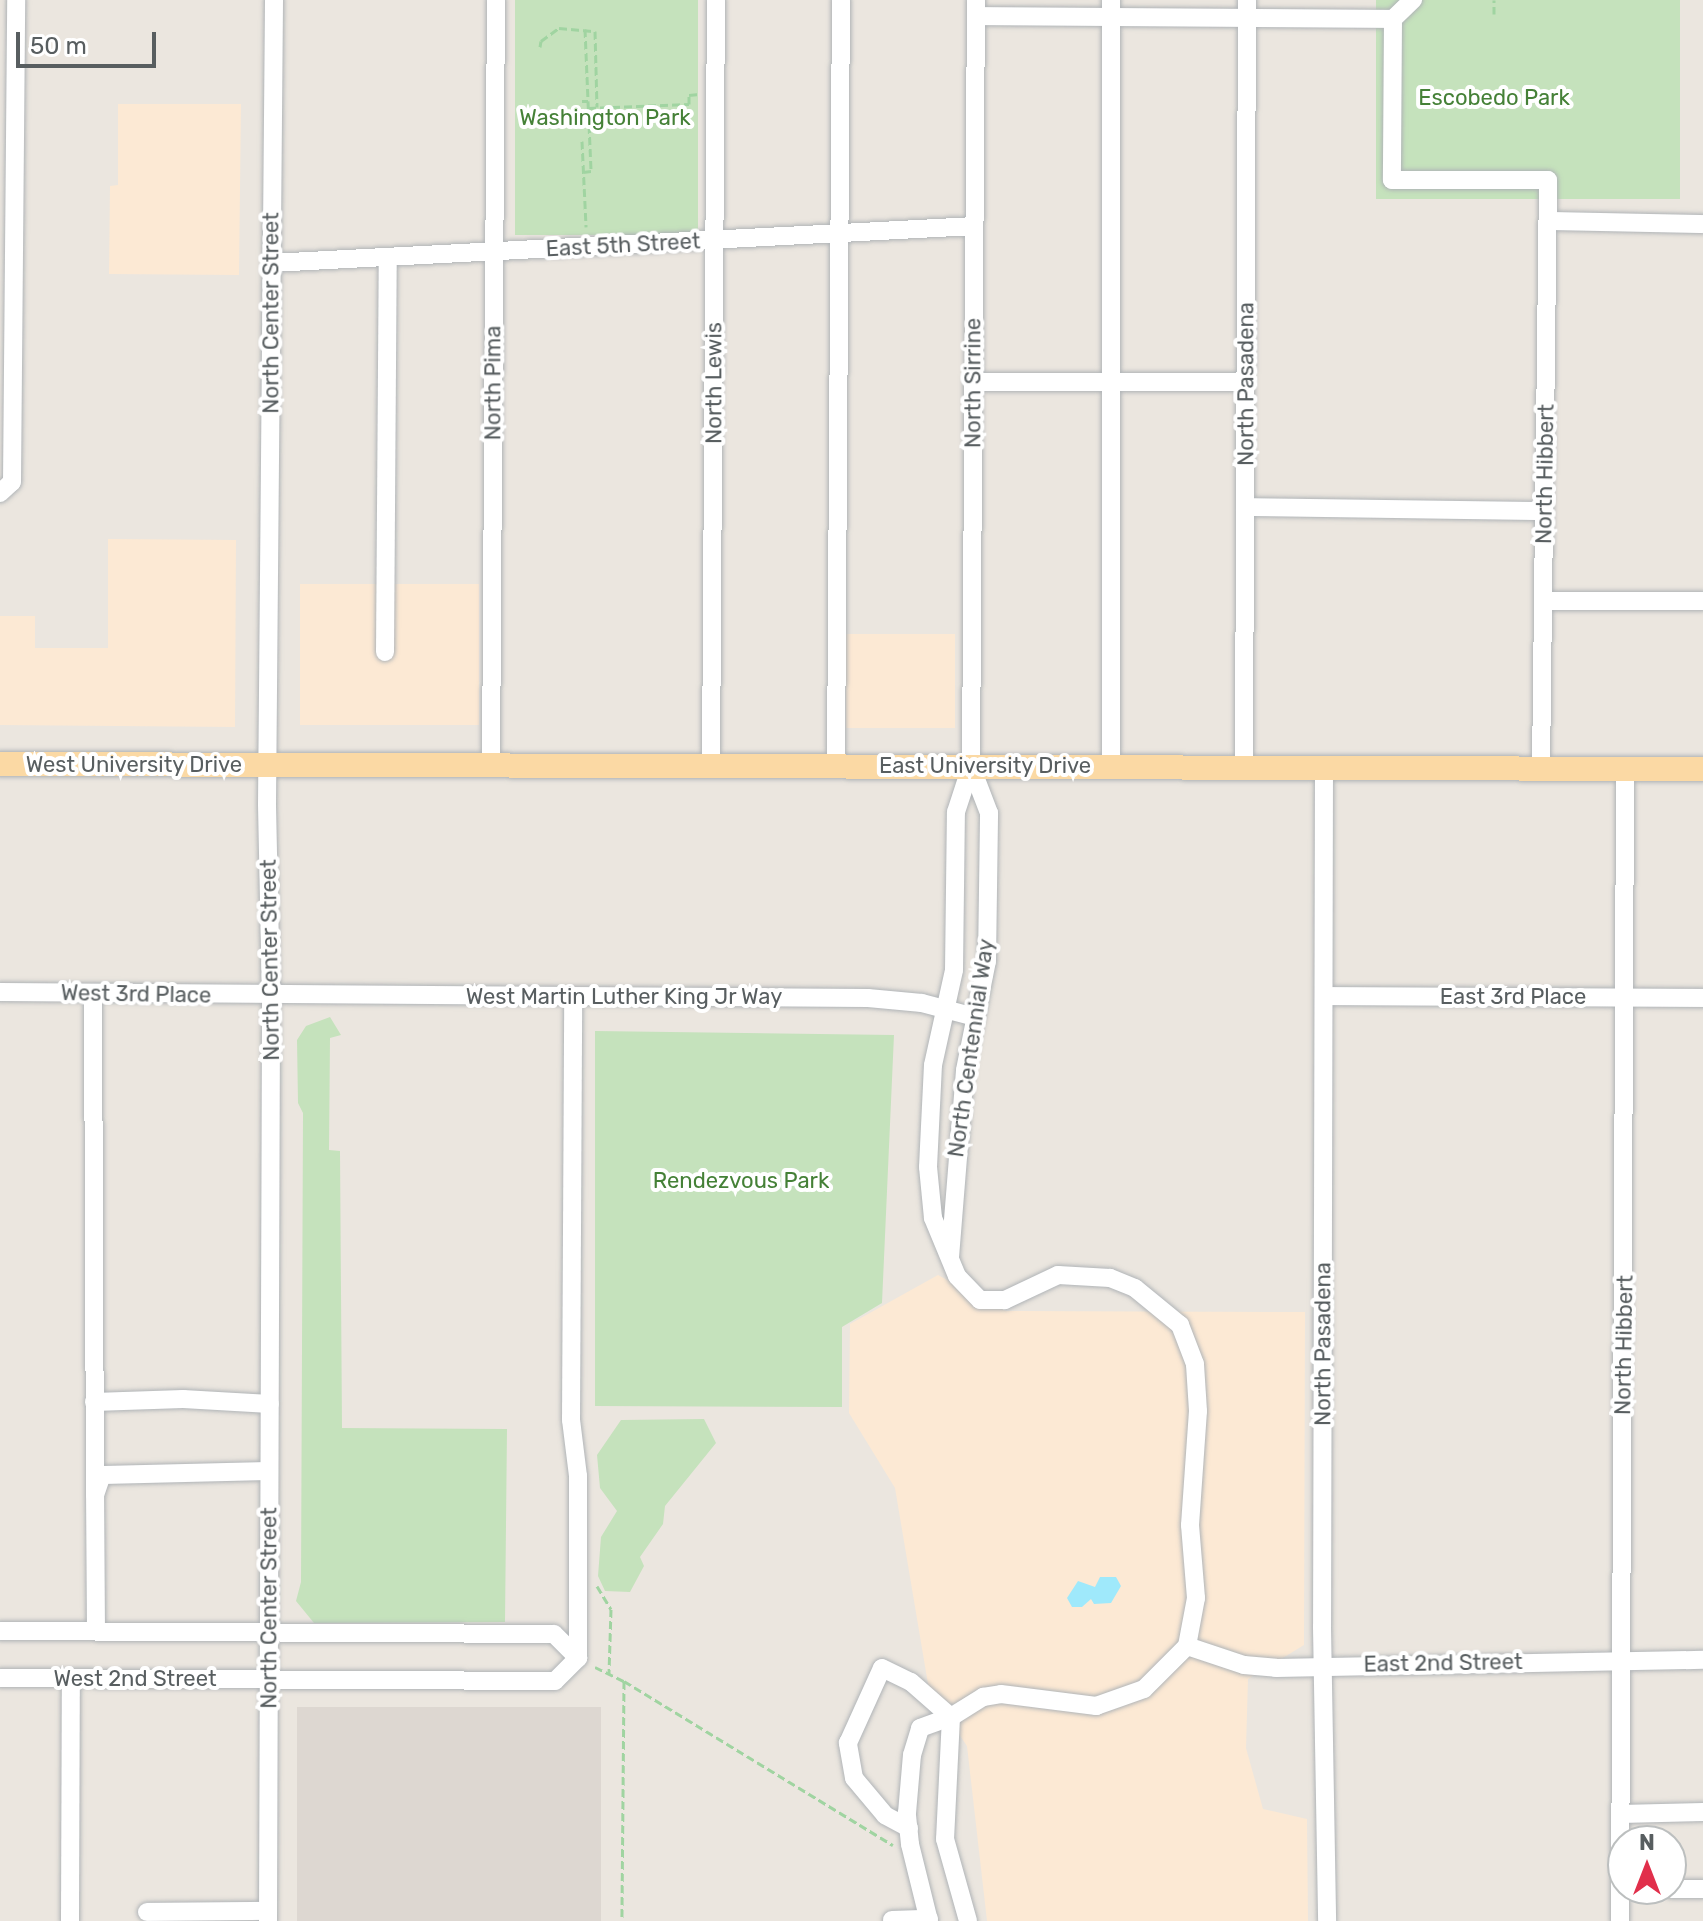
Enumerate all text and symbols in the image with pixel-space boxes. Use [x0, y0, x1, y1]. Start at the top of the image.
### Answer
scale bar [20, 16, 160, 66]
text: 50 m [30, 32, 87, 60]
park label: Escobedo Park [1418, 85, 1570, 111]
park label: Washington Park [519, 105, 691, 131]
street label: North Center Street [258, 212, 284, 414]
street label: East 5th Street [545, 228, 701, 262]
street label: North Pasadena [1233, 302, 1259, 466]
street label: North Sirrine [960, 318, 986, 448]
street label: North Lewis [701, 322, 727, 444]
street label: North Pima [480, 326, 506, 440]
street label: North Hibbert [1531, 404, 1559, 544]
street label: West University Drive [26, 752, 242, 778]
street label: East University Drive [879, 753, 1091, 779]
street label: North Center Street [255, 859, 285, 1061]
street label: North Centennial Way [943, 937, 999, 1159]
street label: West 3rd Place [60, 979, 212, 1009]
street label: West Martin Luther King Jr Way [465, 984, 783, 1010]
street label: East 3rd Place [1440, 984, 1586, 1010]
park label: Rendezvous Park [653, 1168, 829, 1194]
street label: North Pasadena [1310, 1262, 1336, 1426]
street label: North Hibbert [1610, 1275, 1638, 1415]
street label: North Center Street [256, 1507, 282, 1709]
street label: East 2nd Street [1363, 1648, 1523, 1678]
street label: West 2nd Street [53, 1666, 217, 1692]
north arrow [1607, 1825, 1687, 1905]
text: N [1639, 1829, 1655, 1856]

